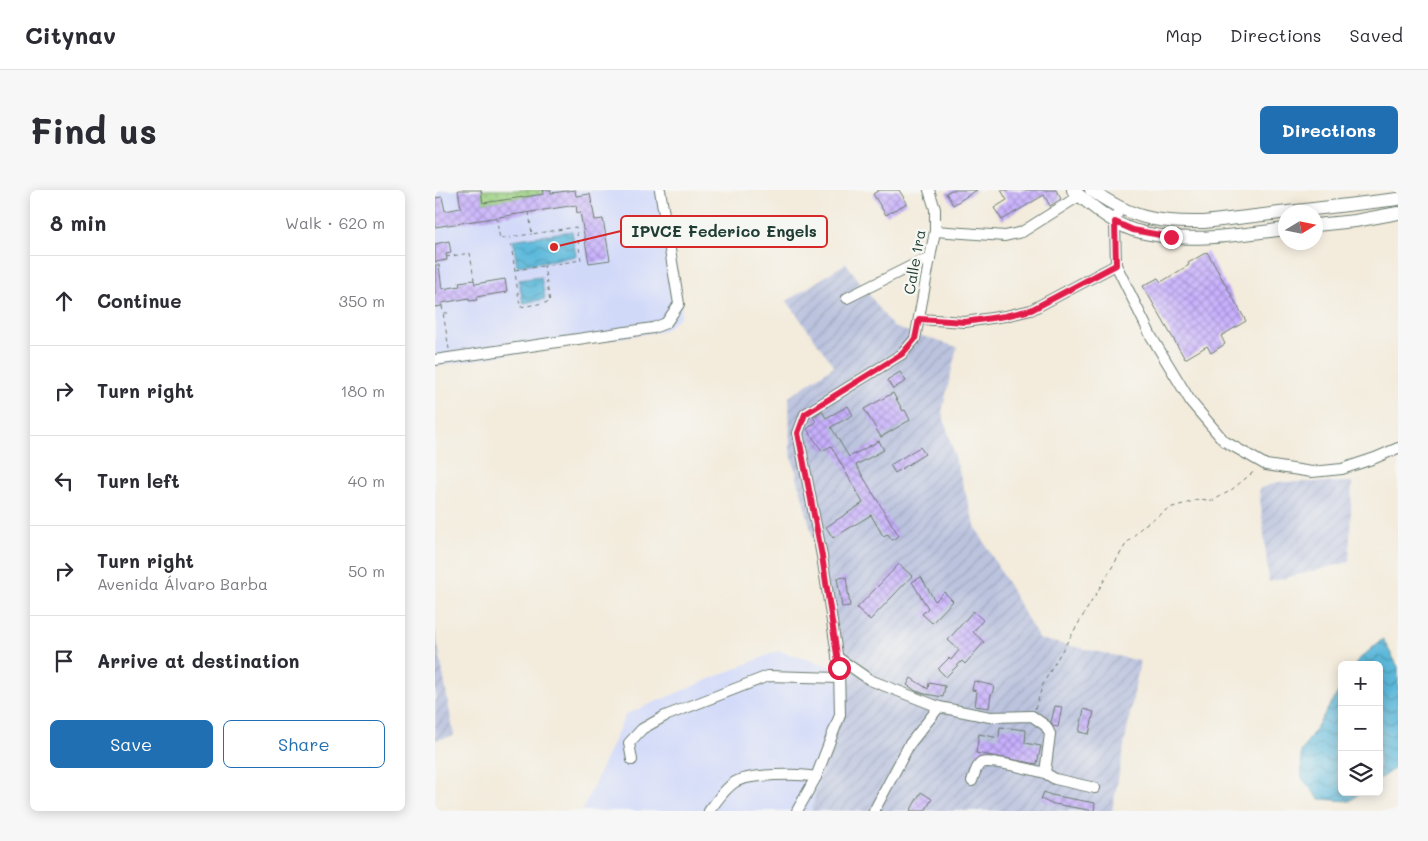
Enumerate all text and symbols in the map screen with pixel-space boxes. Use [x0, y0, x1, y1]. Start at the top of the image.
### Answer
text: Citynav [25, 19, 116, 50]
text: Map [1165, 23, 1202, 47]
text: Directions [1230, 23, 1322, 47]
text: Saved [1350, 23, 1403, 47]
button: Directions [1260, 106, 1398, 154]
text: Find us [30, 107, 157, 153]
north arrow [1278, 205, 1323, 250]
text: 8 min [50, 209, 106, 236]
text: Walk · 620 m [285, 212, 385, 233]
callout: IPVCE Federico Engels [621, 216, 827, 247]
text: IPVCE Federico Engels [631, 220, 817, 241]
route end [1160, 226, 1183, 249]
street label: Calle 1ra [898, 228, 930, 296]
icon: ahead [50, 287, 78, 315]
text: Continue [97, 288, 182, 313]
text: 350 m [339, 290, 385, 311]
icon: right [50, 377, 78, 405]
text: Turn right [97, 378, 194, 403]
text: 180 m [340, 380, 385, 401]
icon: left [50, 467, 78, 495]
text: Turn left [97, 468, 180, 493]
text: 40 m [348, 470, 385, 491]
text: Turn right [97, 548, 194, 573]
icon: right [50, 557, 78, 585]
text: 50 m [348, 560, 385, 581]
text: Avenida Álvaro Barba [97, 573, 268, 594]
icon: arrive [50, 647, 78, 675]
text: Arrive at destination [97, 648, 300, 673]
route start [828, 657, 851, 680]
map controls [1338, 661, 1383, 796]
button: + [1338, 661, 1383, 706]
button: − [1338, 706, 1383, 751]
button: Save [50, 720, 213, 768]
button: Share [223, 720, 385, 768]
button: layers [1338, 751, 1383, 796]

